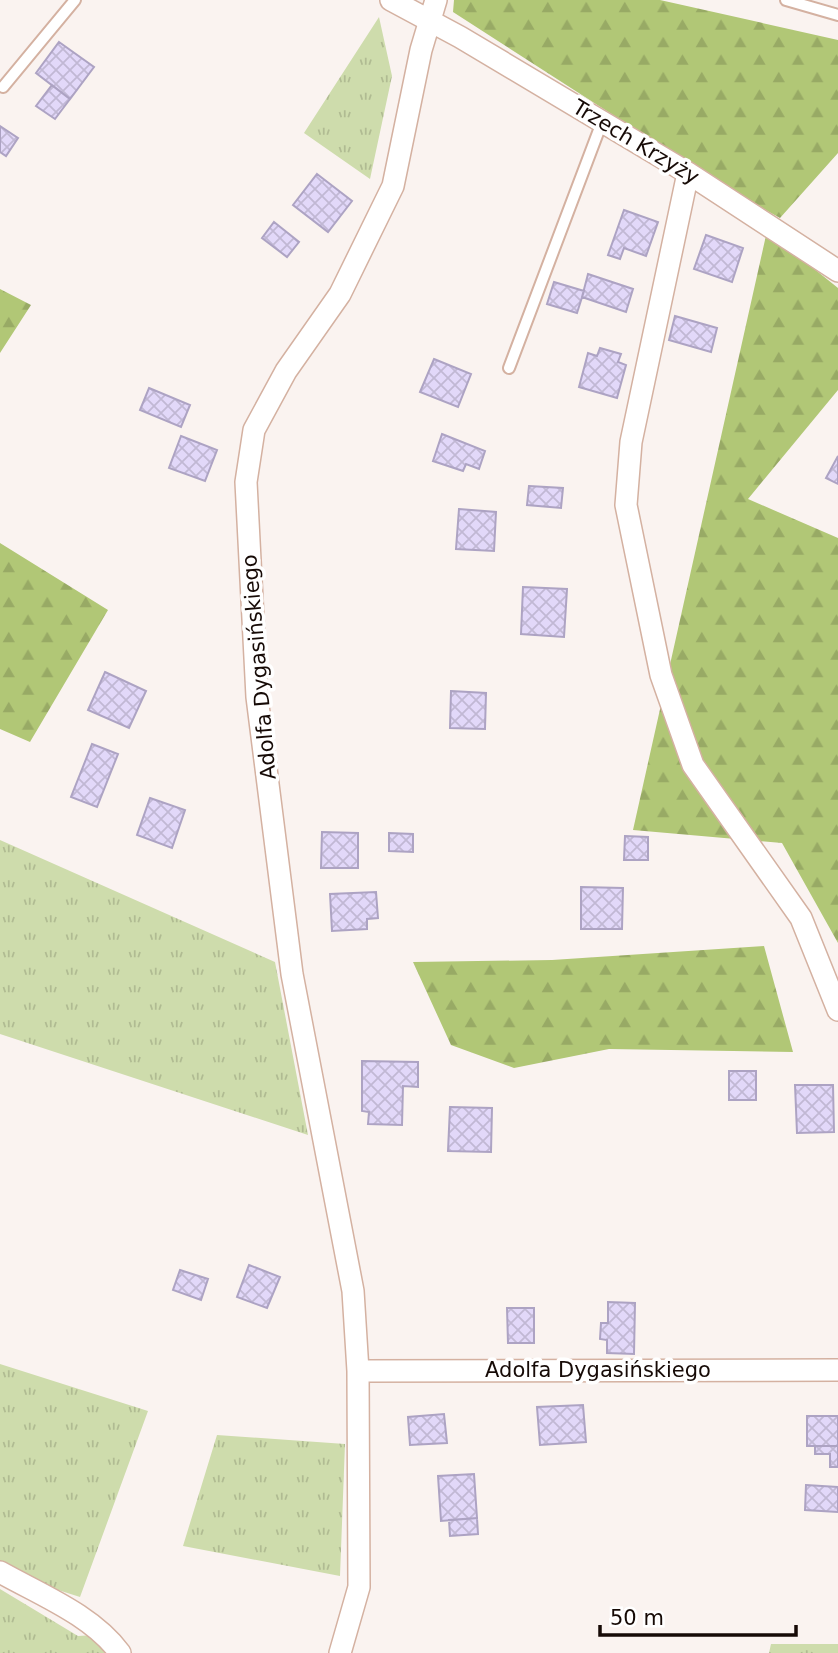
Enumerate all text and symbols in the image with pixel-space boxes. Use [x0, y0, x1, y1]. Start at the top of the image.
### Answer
street label: Trzech Krzyży [568, 94, 704, 189]
street label: Adolfa Dygasińskiego [237, 553, 281, 781]
street label: Adolfa Dygasińskiego [485, 1358, 711, 1382]
scale bar [600, 1594, 796, 1638]
text: 50 m [610, 1606, 664, 1630]

